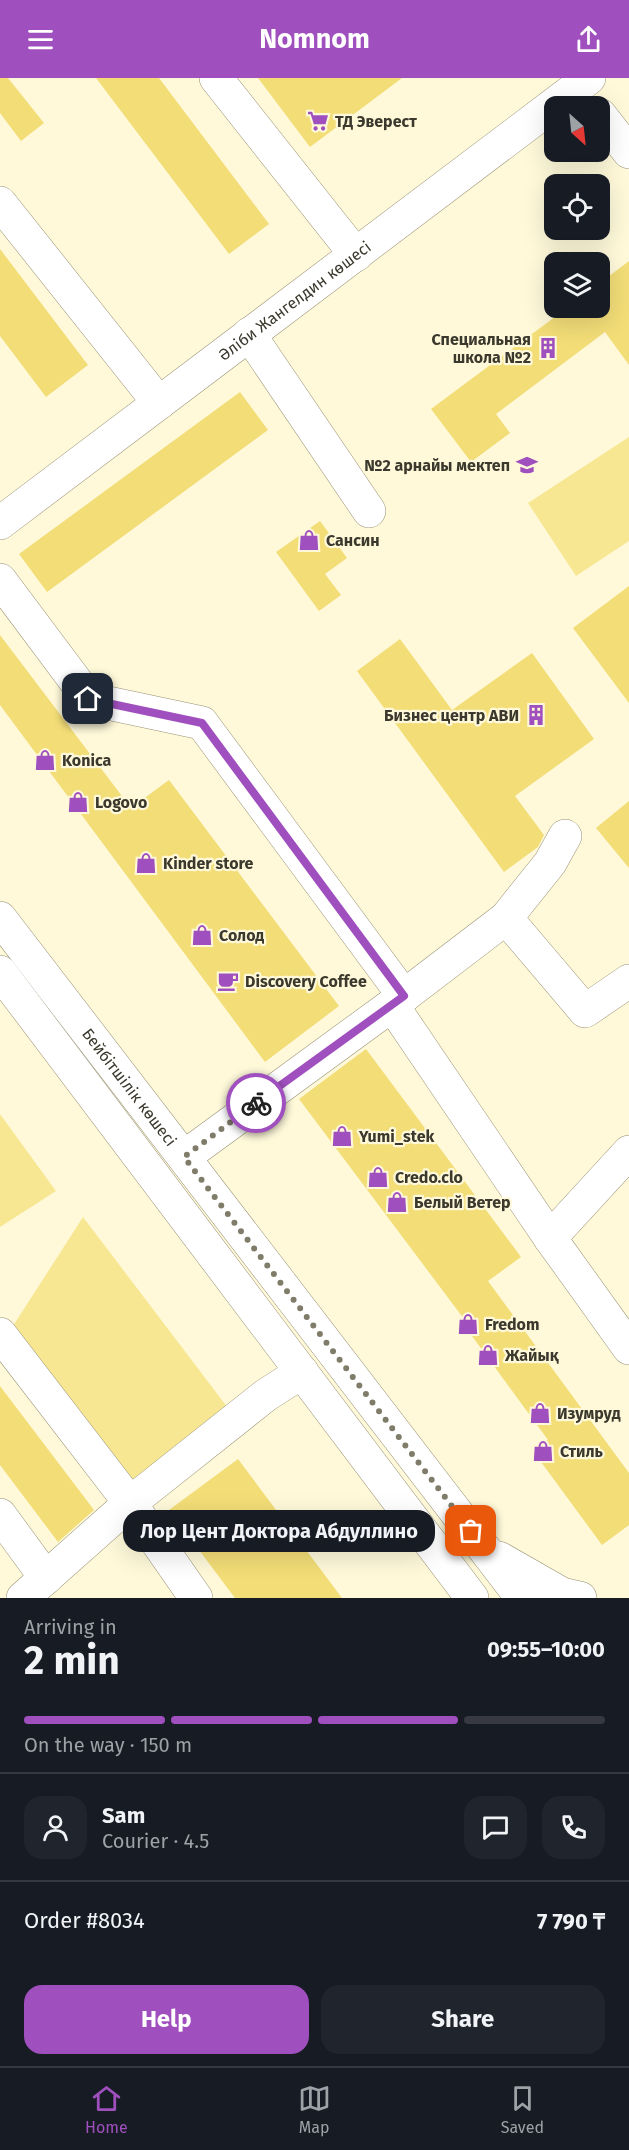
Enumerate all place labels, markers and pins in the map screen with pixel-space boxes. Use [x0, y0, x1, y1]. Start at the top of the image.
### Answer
supermarket icon: ТД Эверест [306, 109, 330, 133]
place label: ТД Эверест [335, 112, 417, 131]
place label: Специальная школа №2 [432, 330, 531, 367]
building icon: Специальная школа №2 [536, 336, 560, 360]
school or university icon: №2 арнайы мектеп [515, 453, 539, 477]
place label: №2 арнайы мектеп [364, 456, 510, 475]
shop icon: Сансин [297, 528, 321, 552]
place label: Сансин [326, 531, 380, 550]
pin [62, 673, 113, 724]
building icon: Бизнес центр АВИ [524, 703, 548, 727]
place label: Бизнес центр АВИ [384, 706, 519, 725]
shop icon: Konica [33, 748, 57, 772]
place label: Konica [62, 751, 111, 770]
shop icon: Logovo [66, 790, 90, 814]
place label: Logovo [95, 793, 147, 812]
shop icon: Kinder store [134, 851, 158, 875]
place label: Kinder store [163, 854, 253, 873]
shop icon: Солод [190, 923, 214, 947]
place label: Солод [219, 926, 264, 945]
cafe icon: Discovery Coffee [216, 969, 240, 993]
place label: Discovery Coffee [245, 972, 367, 991]
shop icon: Yumi_stek [330, 1124, 354, 1148]
place label: Yumi_stek [358, 1127, 435, 1146]
shop icon: Credo.clo [366, 1165, 390, 1189]
place label: Credo.clo [395, 1168, 463, 1187]
shop icon: Белый Ветер [385, 1190, 409, 1214]
place label: Белый Ветер [414, 1193, 511, 1212]
shop icon: Fredom [456, 1312, 480, 1336]
place label: Fredom [485, 1315, 539, 1334]
shop icon: Жайық [476, 1343, 500, 1367]
place label: Жайық [504, 1346, 559, 1365]
shop icon: Изумруд [528, 1401, 552, 1425]
place label: Изумруд [557, 1404, 621, 1423]
shop icon: Стиль [531, 1439, 555, 1463]
place label: Стиль [560, 1442, 604, 1461]
pin [445, 1505, 496, 1556]
callout: Лор Цент Доктора Абдуллино [123, 1510, 435, 1552]

